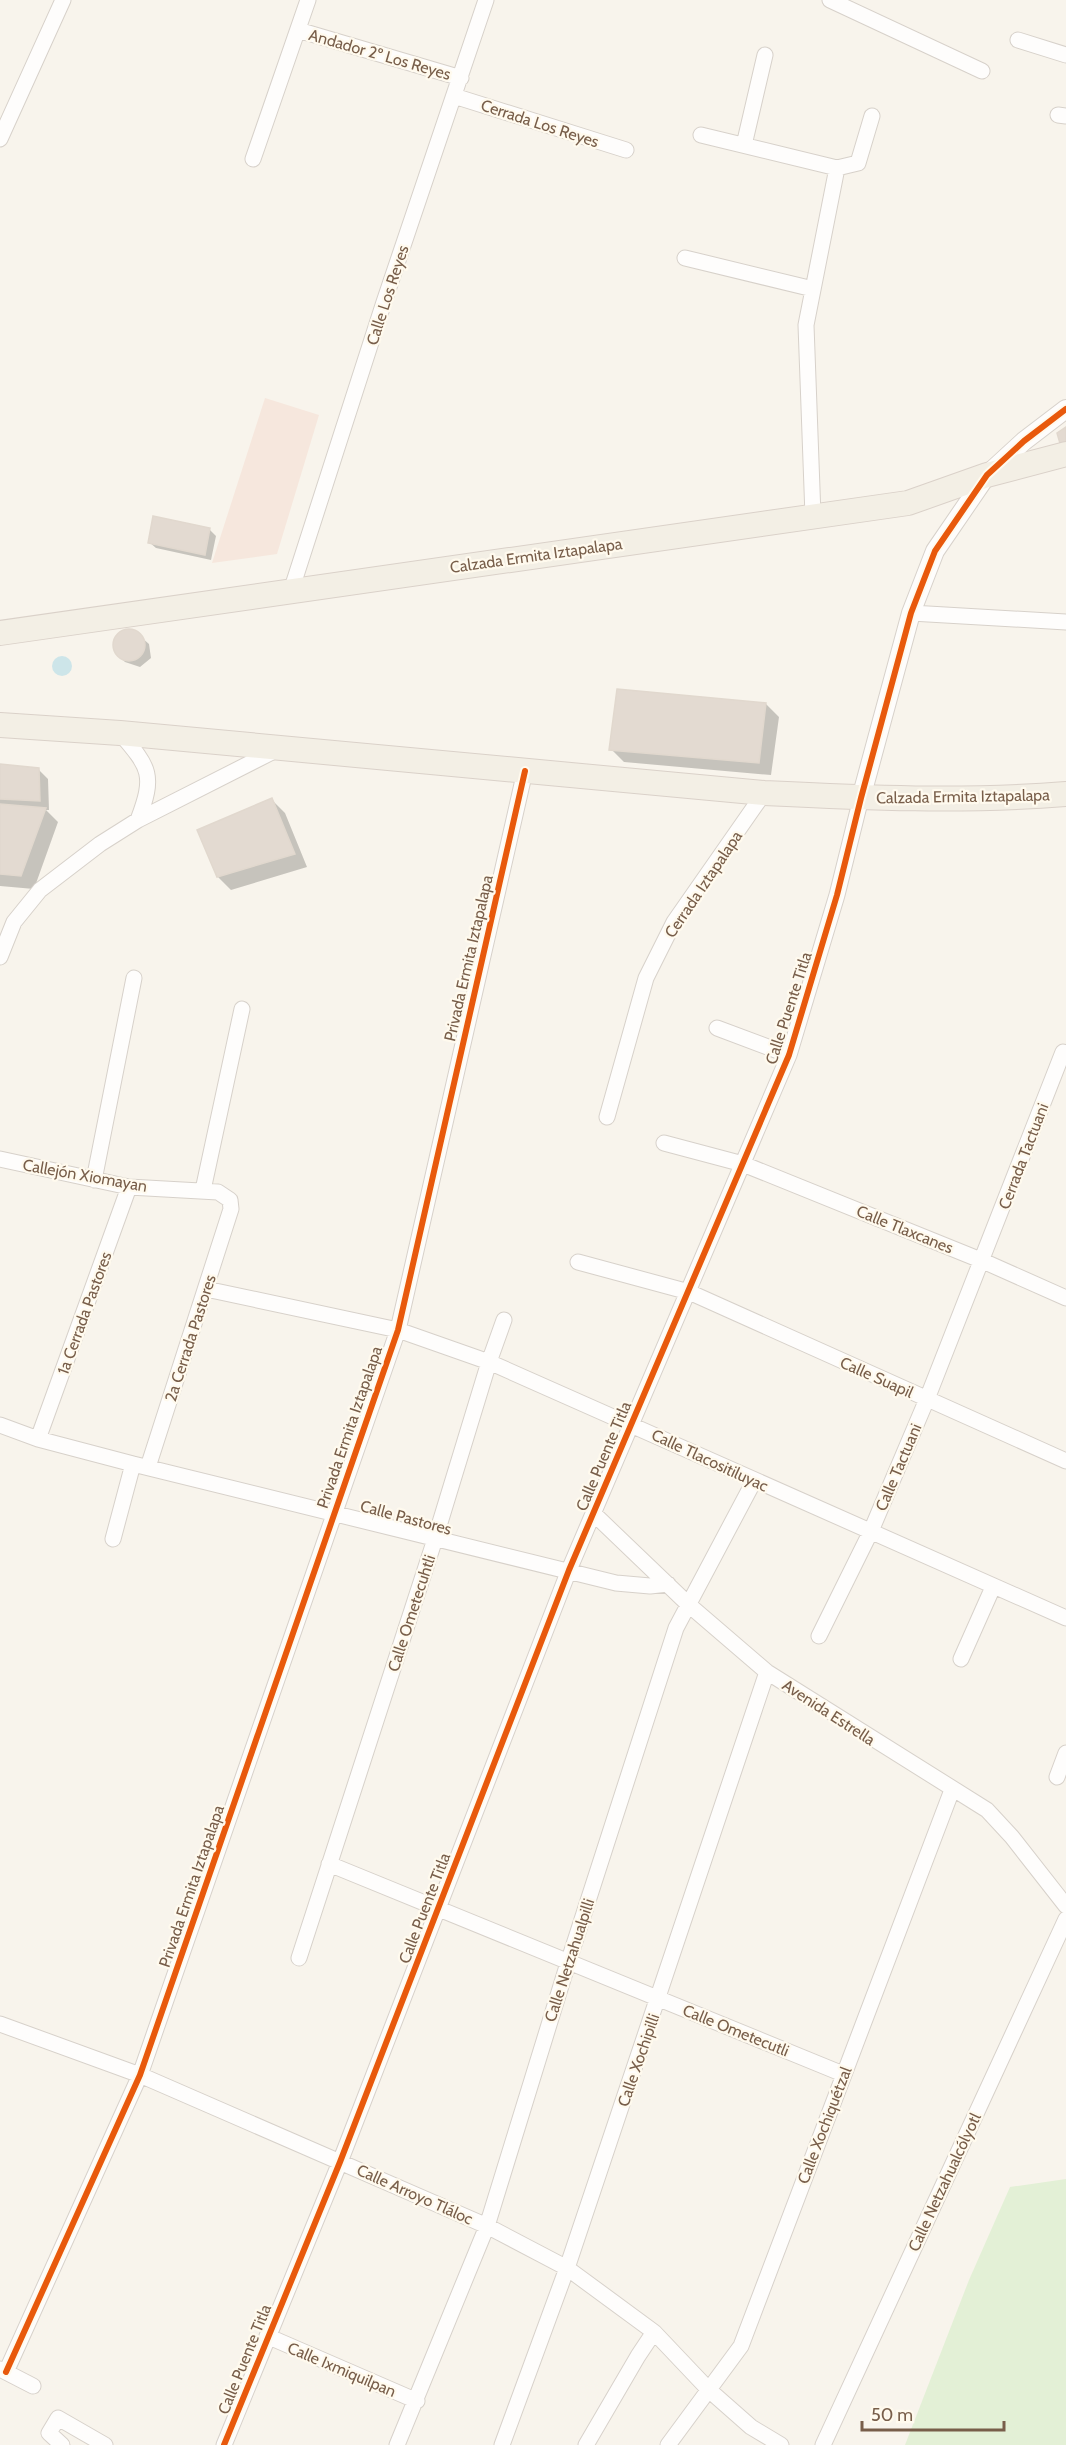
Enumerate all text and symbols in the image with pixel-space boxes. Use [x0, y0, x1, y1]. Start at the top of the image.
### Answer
street label: Andador 2º Los Reyes [307, 25, 453, 84]
street label: Cerrada Los Reyes [479, 95, 601, 152]
street label: Calle Los Reyes [362, 242, 413, 347]
street label: Calzada Ermita Iztapalapa [449, 534, 624, 577]
street label: Calzada Ermita Iztapalapa [876, 785, 1050, 808]
street label: Cerrada Iztapalapa [661, 827, 746, 941]
street label: Privada Ermita Iztapalapa [440, 873, 497, 1043]
street label: Calle Puente Titla [761, 949, 816, 1067]
street label: Cerrada Tactuani [995, 1101, 1052, 1212]
street label: Callejón Xiomayan [21, 1155, 149, 1196]
street label: Calle Tlaxcanes [854, 1201, 956, 1258]
street label: 1a Cerrada Pastores [53, 1249, 116, 1377]
street label: 2a Cerrada Pastores [161, 1272, 220, 1404]
street label: Privada Ermita Iztapalapa [313, 1343, 386, 1511]
street label: Calle Suapil [837, 1353, 917, 1402]
street label: Calle Puente Titla [572, 1398, 635, 1514]
street label: Calle Tactuani [872, 1421, 925, 1514]
street label: Calle Tlacositiluyac [648, 1425, 771, 1496]
street label: Calle Pastores [358, 1496, 454, 1539]
street label: Calle Ometecuhtli [384, 1552, 439, 1674]
street label: Avenida Estrella [779, 1675, 879, 1750]
street label: Privada Ermita Iztapalapa [155, 1802, 228, 1970]
street label: Calle Puente Titla [395, 1850, 454, 1966]
street label: Calle Netzahualpilli [541, 1896, 598, 2024]
street label: Calle Ometecutli [680, 2000, 792, 2060]
street label: Calle Xochipilli [614, 2011, 663, 2109]
street label: Calle Xochiquétzal [793, 2064, 856, 2186]
street label: Calle Netzahualcólyotl [904, 2110, 985, 2254]
street label: Calle Arroyo Tláloc [354, 2160, 476, 2229]
street label: Calle Puente Titla [214, 2301, 275, 2417]
street label: Calle Ixmiquilpan [285, 2338, 399, 2401]
scale bar [862, 2394, 1004, 2432]
text: 50 m [871, 2404, 913, 2426]

